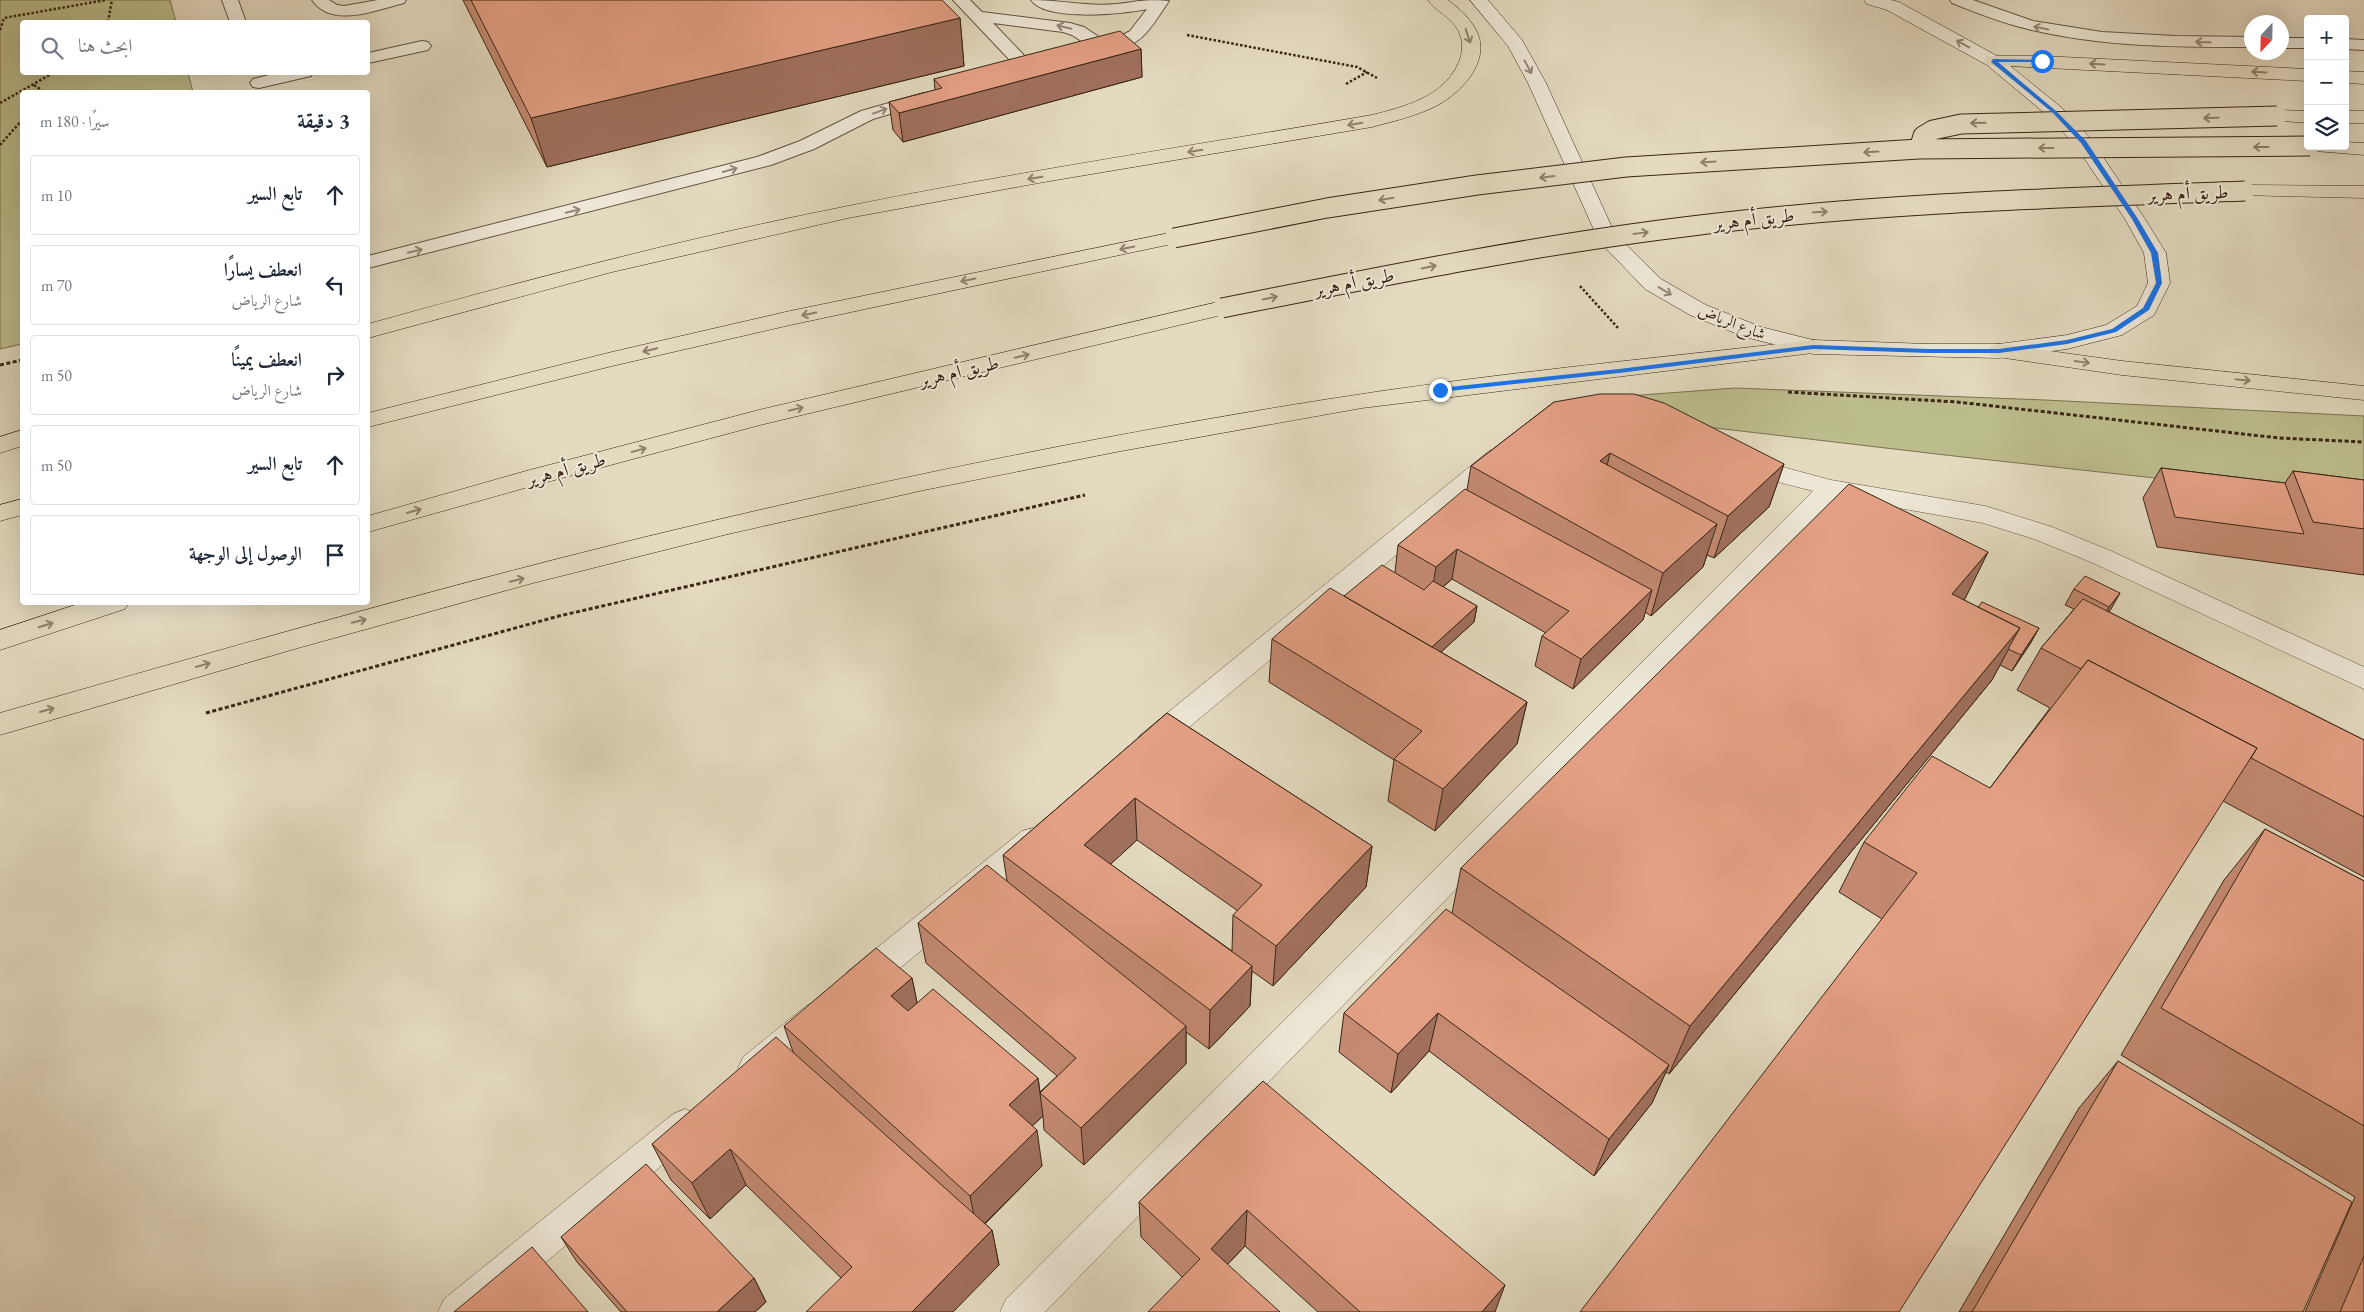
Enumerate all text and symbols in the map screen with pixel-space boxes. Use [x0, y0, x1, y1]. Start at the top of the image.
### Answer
north arrow [2244, 15, 2289, 60]
map controls [2304, 15, 2349, 150]
button: + [2304, 15, 2349, 60]
search box [20, 20, 370, 75]
one-way arrow [1057, 22, 1073, 32]
one-way arrow [2034, 23, 2050, 32]
one-way arrow [1464, 28, 1473, 44]
text: ابحث هنا [78, 33, 132, 58]
icon: search [38, 34, 66, 62]
one-way arrow [2195, 37, 2211, 46]
one-way arrow [1955, 39, 1970, 49]
route start [2031, 50, 2054, 73]
one-way arrow [1524, 59, 1534, 74]
one-way arrow [2089, 59, 2105, 68]
button: − [2304, 60, 2349, 105]
one-way arrow [2251, 68, 2267, 77]
button: layers [2304, 105, 2349, 150]
one-way arrow [872, 106, 888, 115]
text: 3 دقيقة [297, 107, 350, 134]
text: سيرًا · 180 m [40, 111, 110, 132]
one-way arrow [2203, 113, 2219, 123]
one-way arrow [1348, 119, 1364, 129]
one-way arrow [1971, 119, 1987, 128]
one-way arrow [2254, 142, 2270, 152]
one-way arrow [2039, 143, 2055, 153]
one-way arrow [1188, 146, 1204, 156]
one-way arrow [1863, 147, 1879, 157]
one-way arrow [1701, 157, 1717, 166]
one-way arrow [721, 165, 737, 175]
one-way arrow [1539, 172, 1555, 182]
one-way arrow [1027, 173, 1043, 183]
street label: طريق أم هرير [2145, 179, 2229, 211]
text: تابع السير [248, 181, 302, 206]
icon: ahead [321, 181, 349, 209]
text: 10 m [41, 185, 72, 206]
one-way arrow [1378, 195, 1394, 205]
street label: طريق أم هرير [1710, 202, 1796, 240]
one-way arrow [564, 206, 580, 215]
one-way arrow [1812, 208, 1828, 217]
one-way arrow [1633, 227, 1649, 237]
one-way arrow [1119, 243, 1135, 253]
one-way arrow [407, 246, 423, 255]
text: انعطف يسارًا [224, 257, 302, 282]
one-way arrow [1420, 261, 1436, 271]
street label: طريق أم هرير [1310, 262, 1397, 306]
icon: left [321, 271, 349, 299]
text: 70 m [41, 275, 72, 296]
one-way arrow [960, 276, 976, 286]
one-way arrow [1658, 286, 1672, 296]
text: شارع الرياض [231, 290, 302, 311]
one-way arrow [1261, 293, 1277, 303]
street label: شارع الرياض [1694, 300, 1769, 347]
one-way arrow [801, 310, 817, 319]
one-way arrow [643, 346, 659, 355]
text: انعطف يمينًا [231, 347, 302, 372]
street label: طريق أم هرير [915, 350, 1002, 397]
one-way arrow [1014, 351, 1030, 360]
one-way arrow [2073, 357, 2089, 367]
icon: right [321, 361, 349, 389]
text: 50 m [41, 365, 72, 386]
one-way arrow [2235, 375, 2251, 385]
route end [1429, 379, 1452, 402]
text: شارع الرياض [231, 380, 302, 401]
one-way arrow [788, 404, 804, 413]
one-way arrow [630, 444, 646, 454]
street label: طريق أم هرير [522, 446, 609, 496]
text: تابع السير [248, 451, 302, 476]
icon: ahead [321, 451, 349, 479]
text: 50 m [41, 455, 72, 476]
one-way arrow [406, 506, 422, 515]
text: الوصول إلى الوجهة [189, 541, 302, 566]
icon: arrive [321, 541, 349, 569]
one-way arrow [508, 575, 524, 584]
one-way arrow [351, 615, 367, 625]
one-way arrow [38, 620, 54, 629]
one-way arrow [195, 660, 211, 670]
one-way arrow [38, 705, 54, 715]

